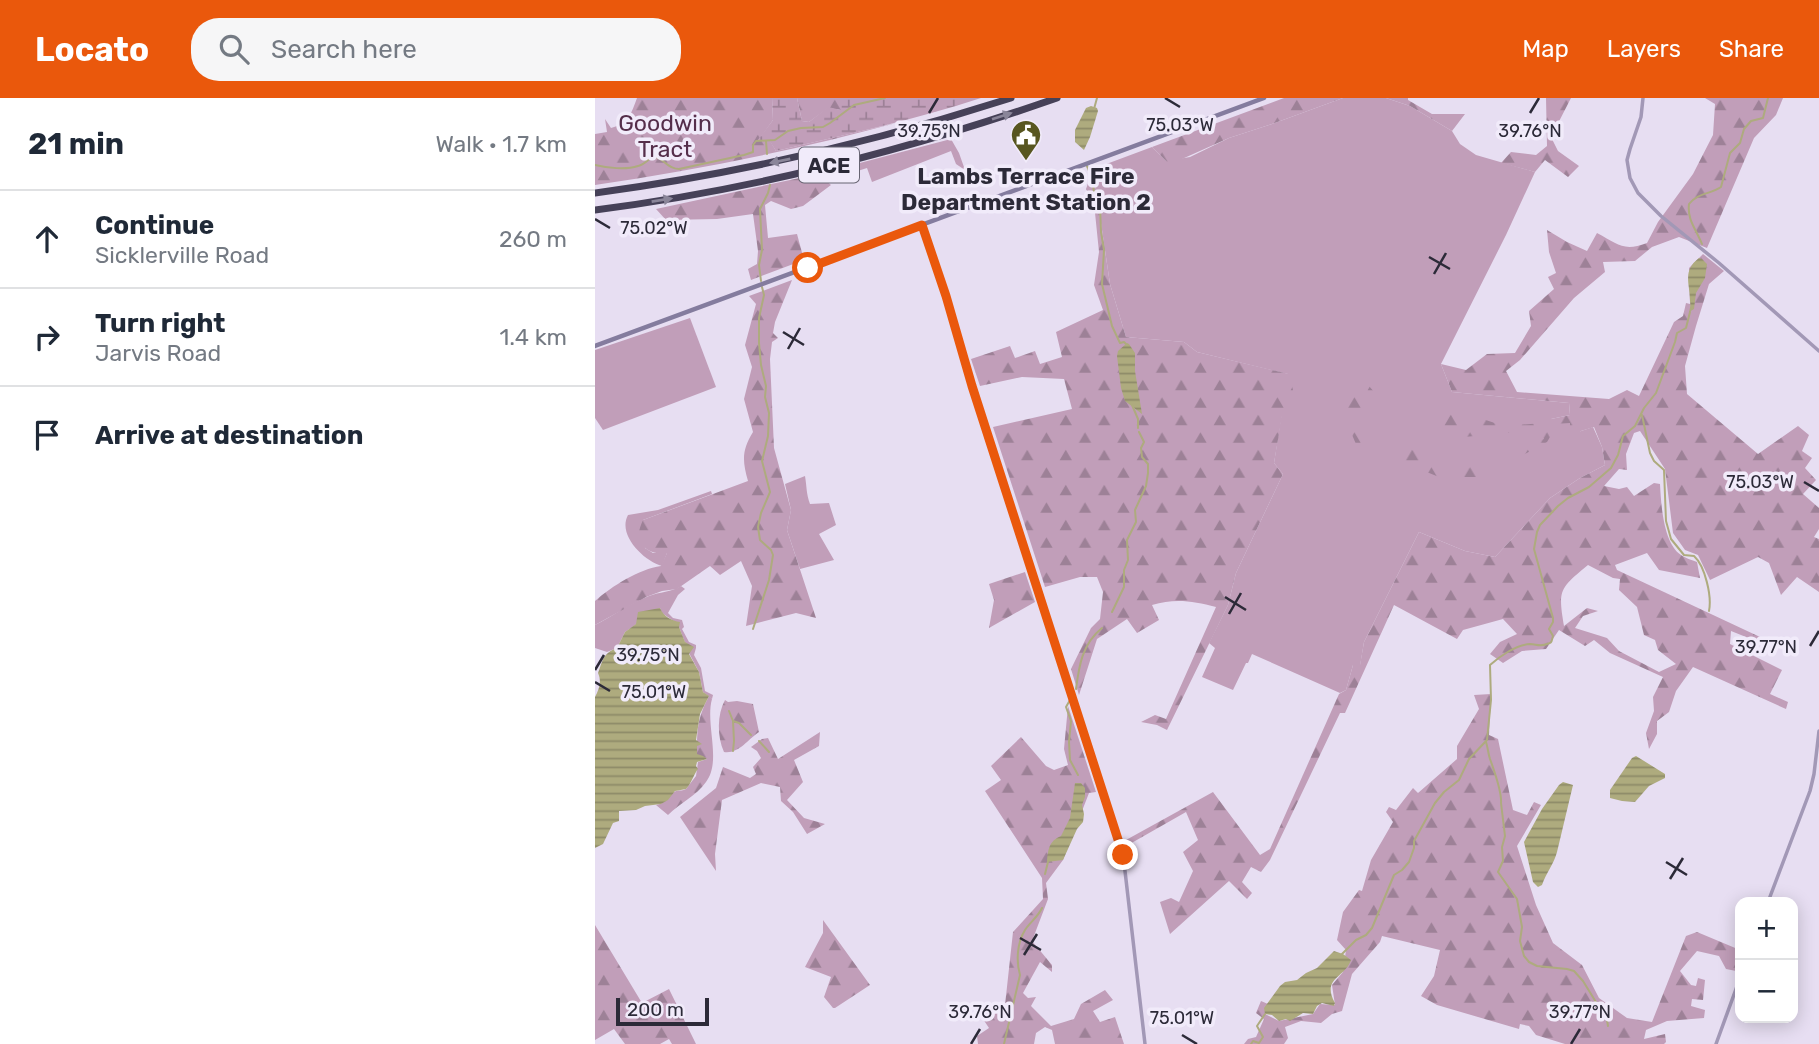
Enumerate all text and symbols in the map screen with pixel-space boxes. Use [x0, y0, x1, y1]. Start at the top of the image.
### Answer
search box [191, 18, 681, 81]
text: Locato [35, 30, 149, 69]
icon: search [215, 30, 253, 68]
text: Search here [271, 34, 417, 65]
text: Map [1522, 35, 1569, 63]
text: Layers [1607, 35, 1681, 63]
text: Share [1719, 35, 1784, 63]
park label: Goodwin Tract [618, 109, 712, 163]
one-way arrow [992, 111, 1013, 121]
text: 75.03°W [1146, 114, 1214, 136]
public building icon: Lambs Terrace Fire Department Station 2 [1009, 118, 1043, 162]
text: 39.75°N [897, 120, 961, 142]
text: 39.76°N [1498, 120, 1562, 142]
text: 21 min [28, 126, 124, 162]
text: Walk · 1.7 km [436, 130, 567, 158]
road number: ACE [799, 148, 859, 182]
one-way arrow [769, 156, 791, 167]
place label: Lambs Terrace Fire Department Station 2 [901, 162, 1151, 216]
one-way arrow [652, 194, 674, 205]
text: Continue [95, 210, 214, 241]
text: 75.02°W [620, 217, 688, 239]
icon: ahead [28, 220, 66, 258]
text: 260 m [499, 225, 567, 253]
text: Sicklerville Road [95, 241, 269, 269]
route start [792, 252, 823, 283]
text: Turn right [95, 308, 225, 339]
icon: right [28, 318, 66, 356]
text: 1.4 km [499, 323, 567, 351]
text: Jarvis Road [95, 339, 221, 367]
icon: arrive [28, 416, 66, 454]
text: Arrive at destination [95, 420, 363, 451]
text: 75.03°W [1726, 471, 1794, 493]
text: 39.77°N [1735, 636, 1797, 658]
text: 39.75°N [616, 644, 680, 666]
text: 75.01°W [622, 681, 686, 703]
route end [1107, 839, 1138, 870]
map controls [1735, 897, 1798, 1023]
button: + [1735, 897, 1798, 960]
button: − [1735, 960, 1798, 1023]
scale bar [616, 995, 709, 1027]
text: 200 m [627, 998, 684, 1021]
text: 39.76°N [948, 1001, 1012, 1023]
text: 39.77°N [1549, 1001, 1611, 1023]
text: 75.01°W [1150, 1007, 1214, 1029]

